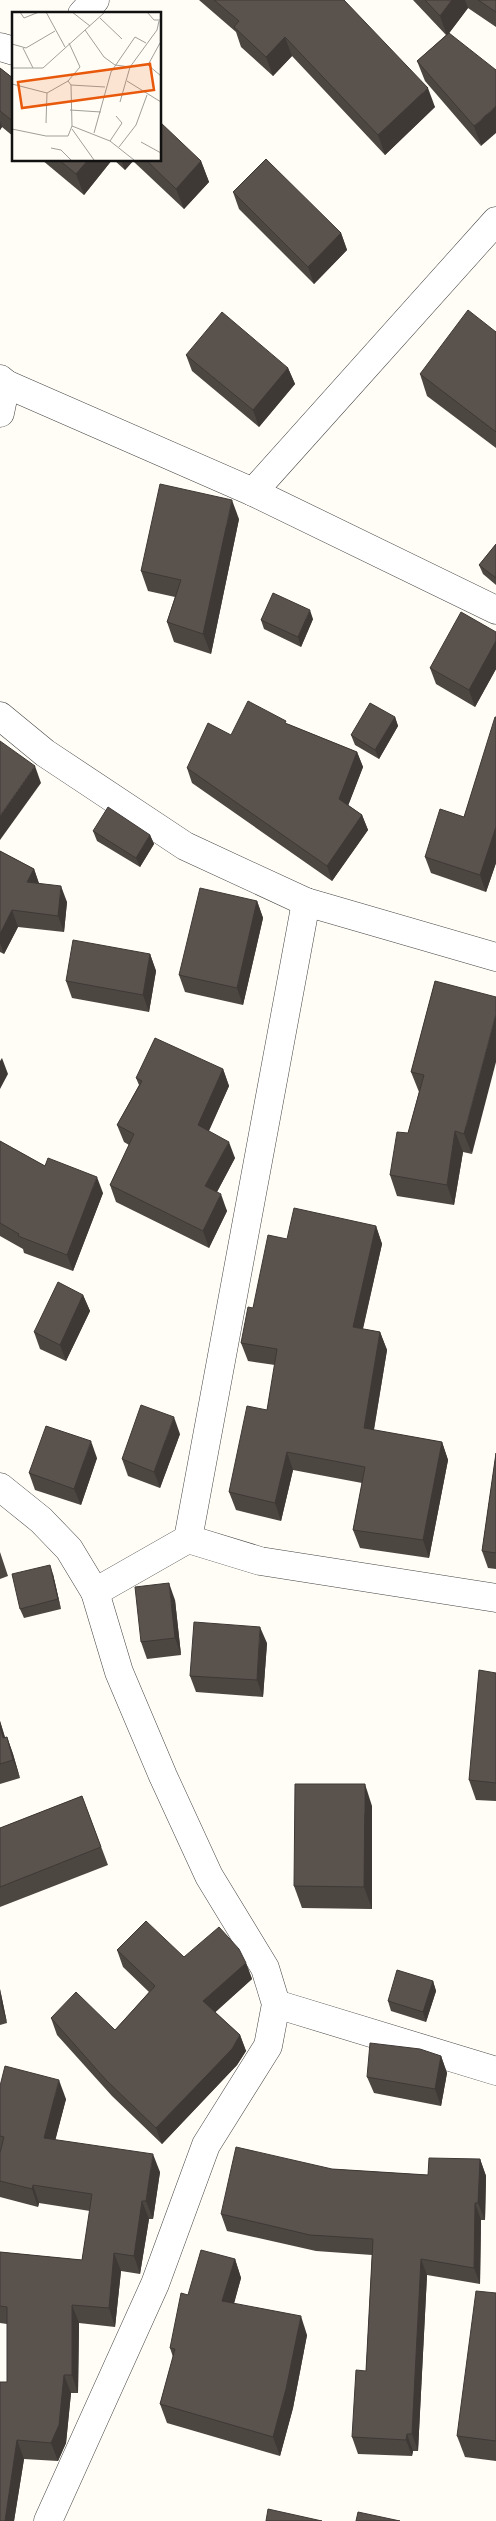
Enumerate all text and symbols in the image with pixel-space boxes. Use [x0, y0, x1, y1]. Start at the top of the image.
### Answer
inset map [12, 12, 161, 161]

